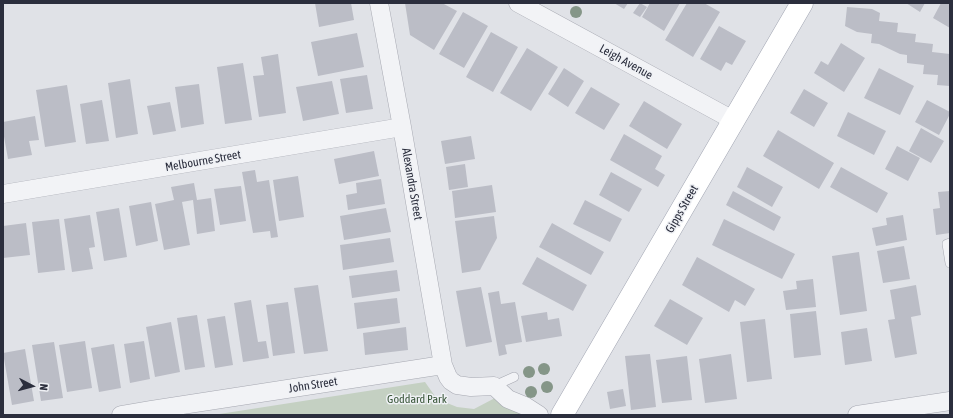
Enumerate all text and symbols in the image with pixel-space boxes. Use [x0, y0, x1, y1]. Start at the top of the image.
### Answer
street label: Leigh Avenue [597, 41, 655, 83]
street label: Melbourne Street [164, 147, 242, 175]
street label: Alexandra Street [399, 147, 425, 221]
street label: Gipps Street [663, 183, 701, 235]
north arrow [12, 366, 52, 406]
street label: John Street [288, 374, 338, 396]
text: N [38, 383, 50, 391]
park label: Goddard Park [387, 392, 447, 406]

